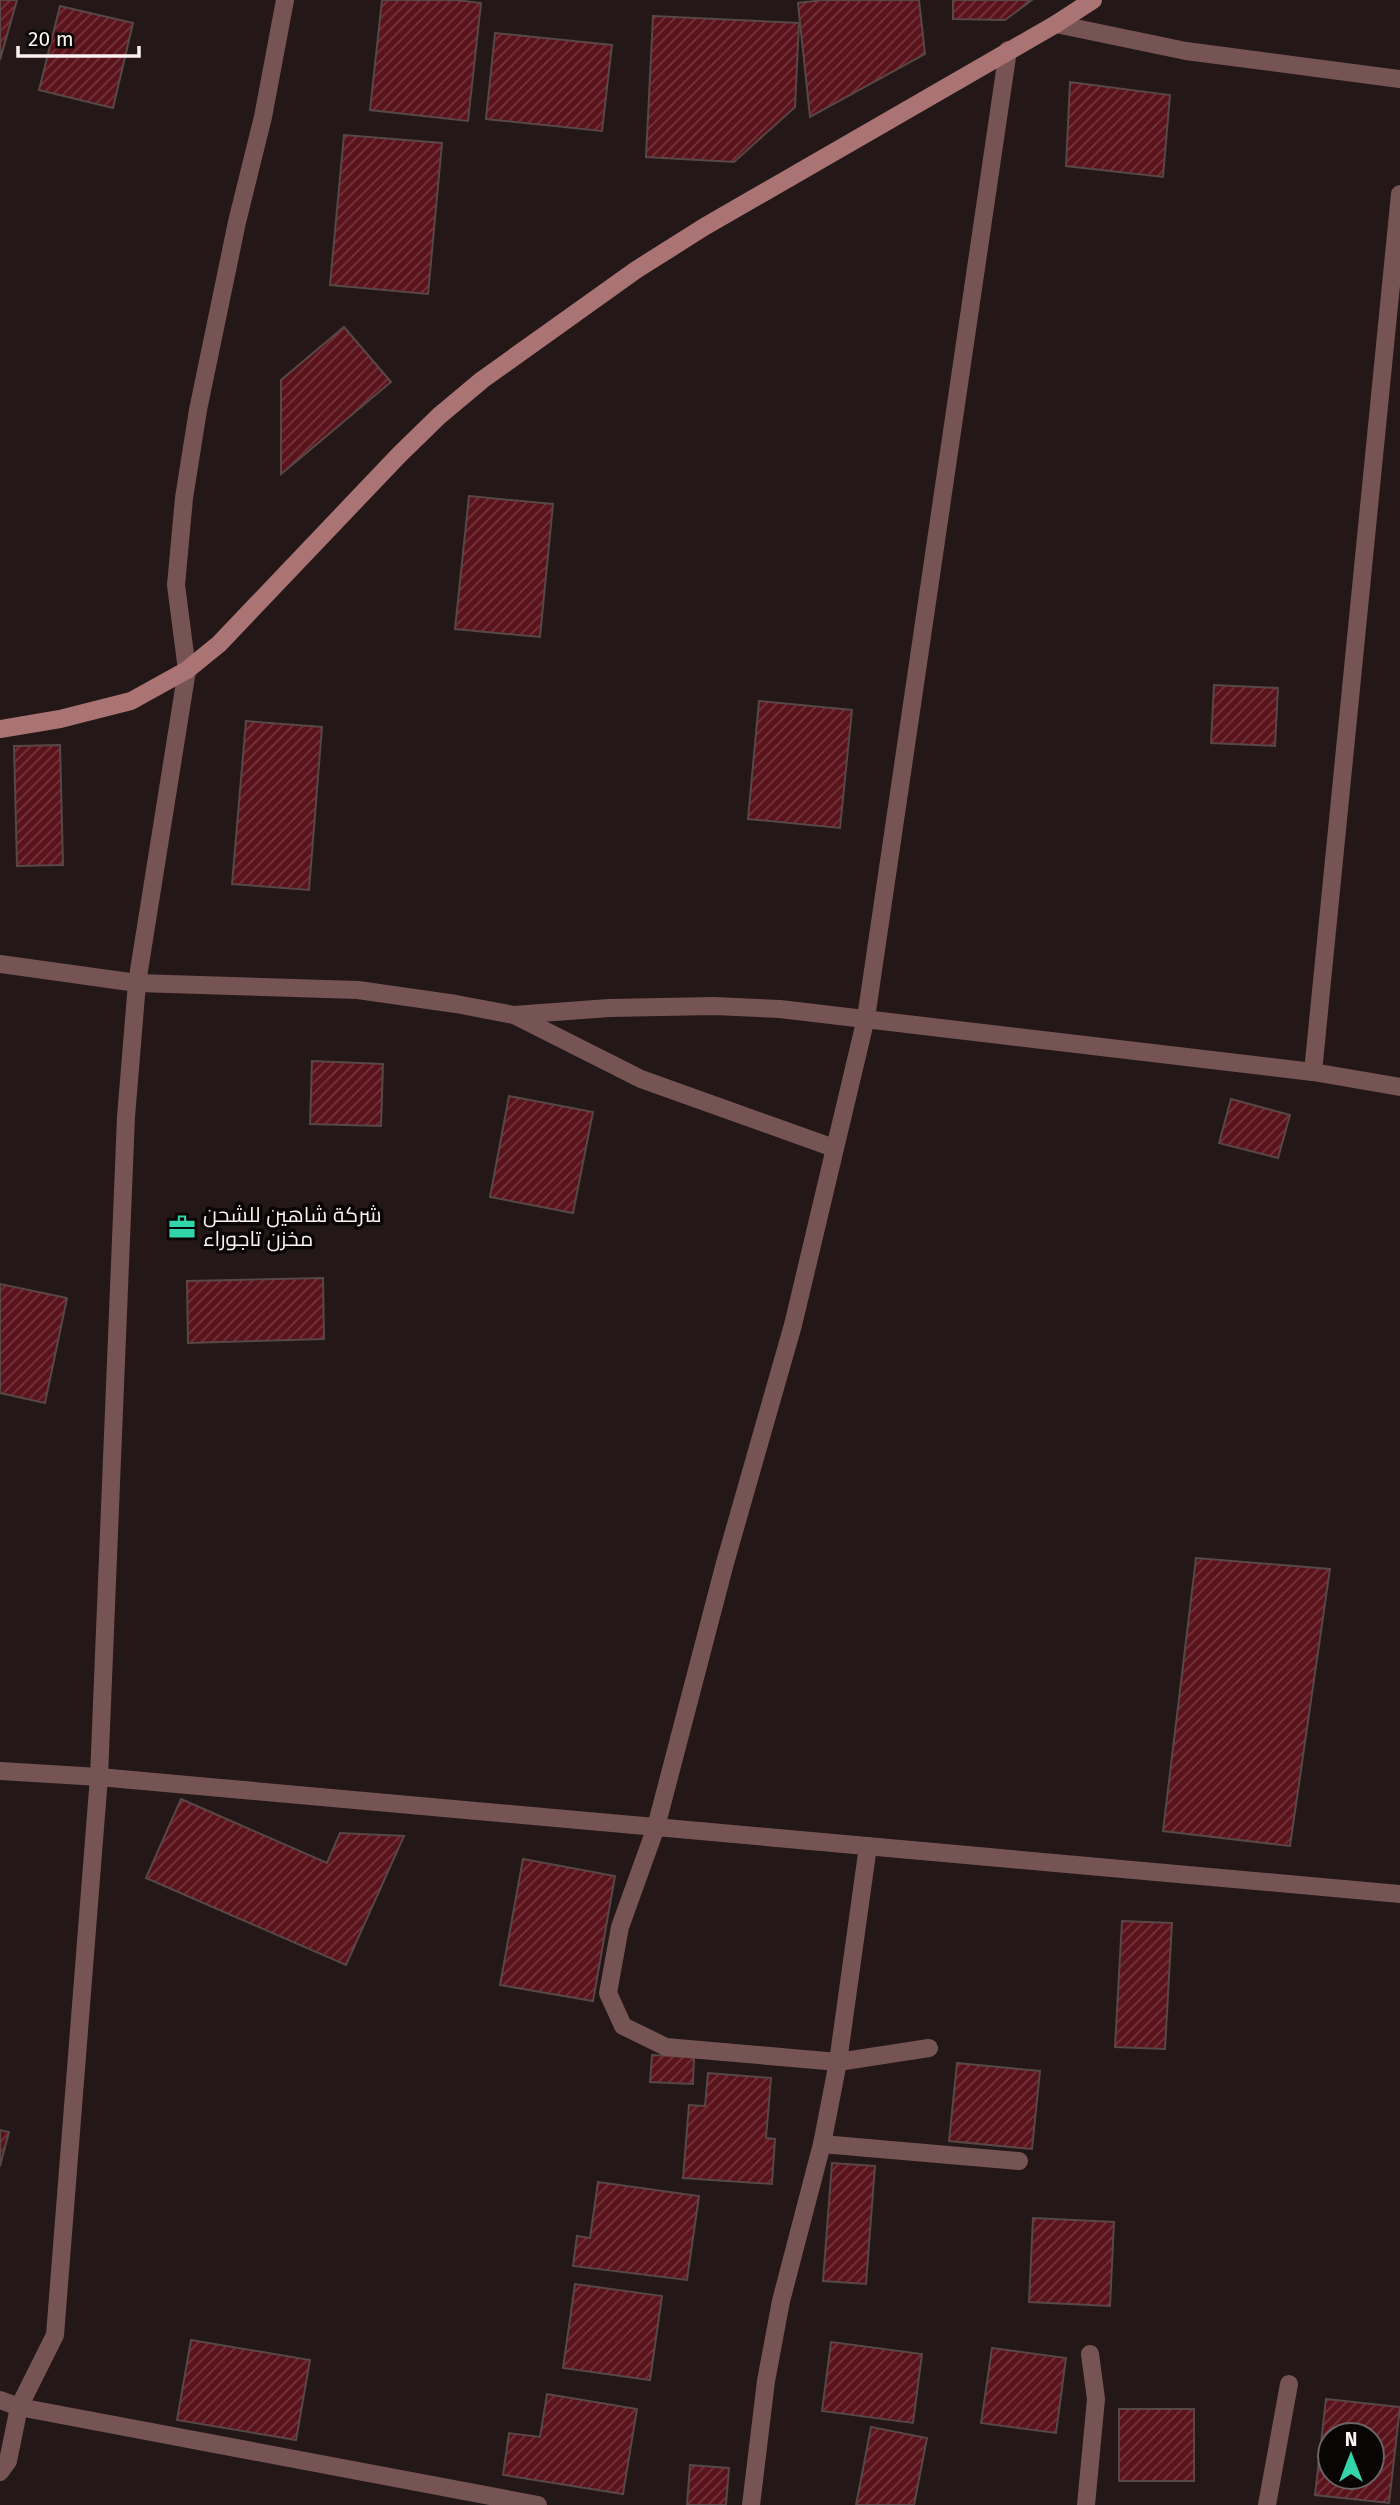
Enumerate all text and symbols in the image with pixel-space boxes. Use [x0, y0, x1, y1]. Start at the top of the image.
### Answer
scale bar [18, 14, 138, 58]
text: 20 m [28, 26, 74, 52]
place label: شركة شاهين للشحن مخزن تاجوراء [203, 1202, 381, 1252]
office icon: شركة شاهين للشحن مخزن تاجوراء [167, 1212, 197, 1242]
north arrow [1316, 2421, 1386, 2491]
text: N [1345, 2428, 1357, 2451]

